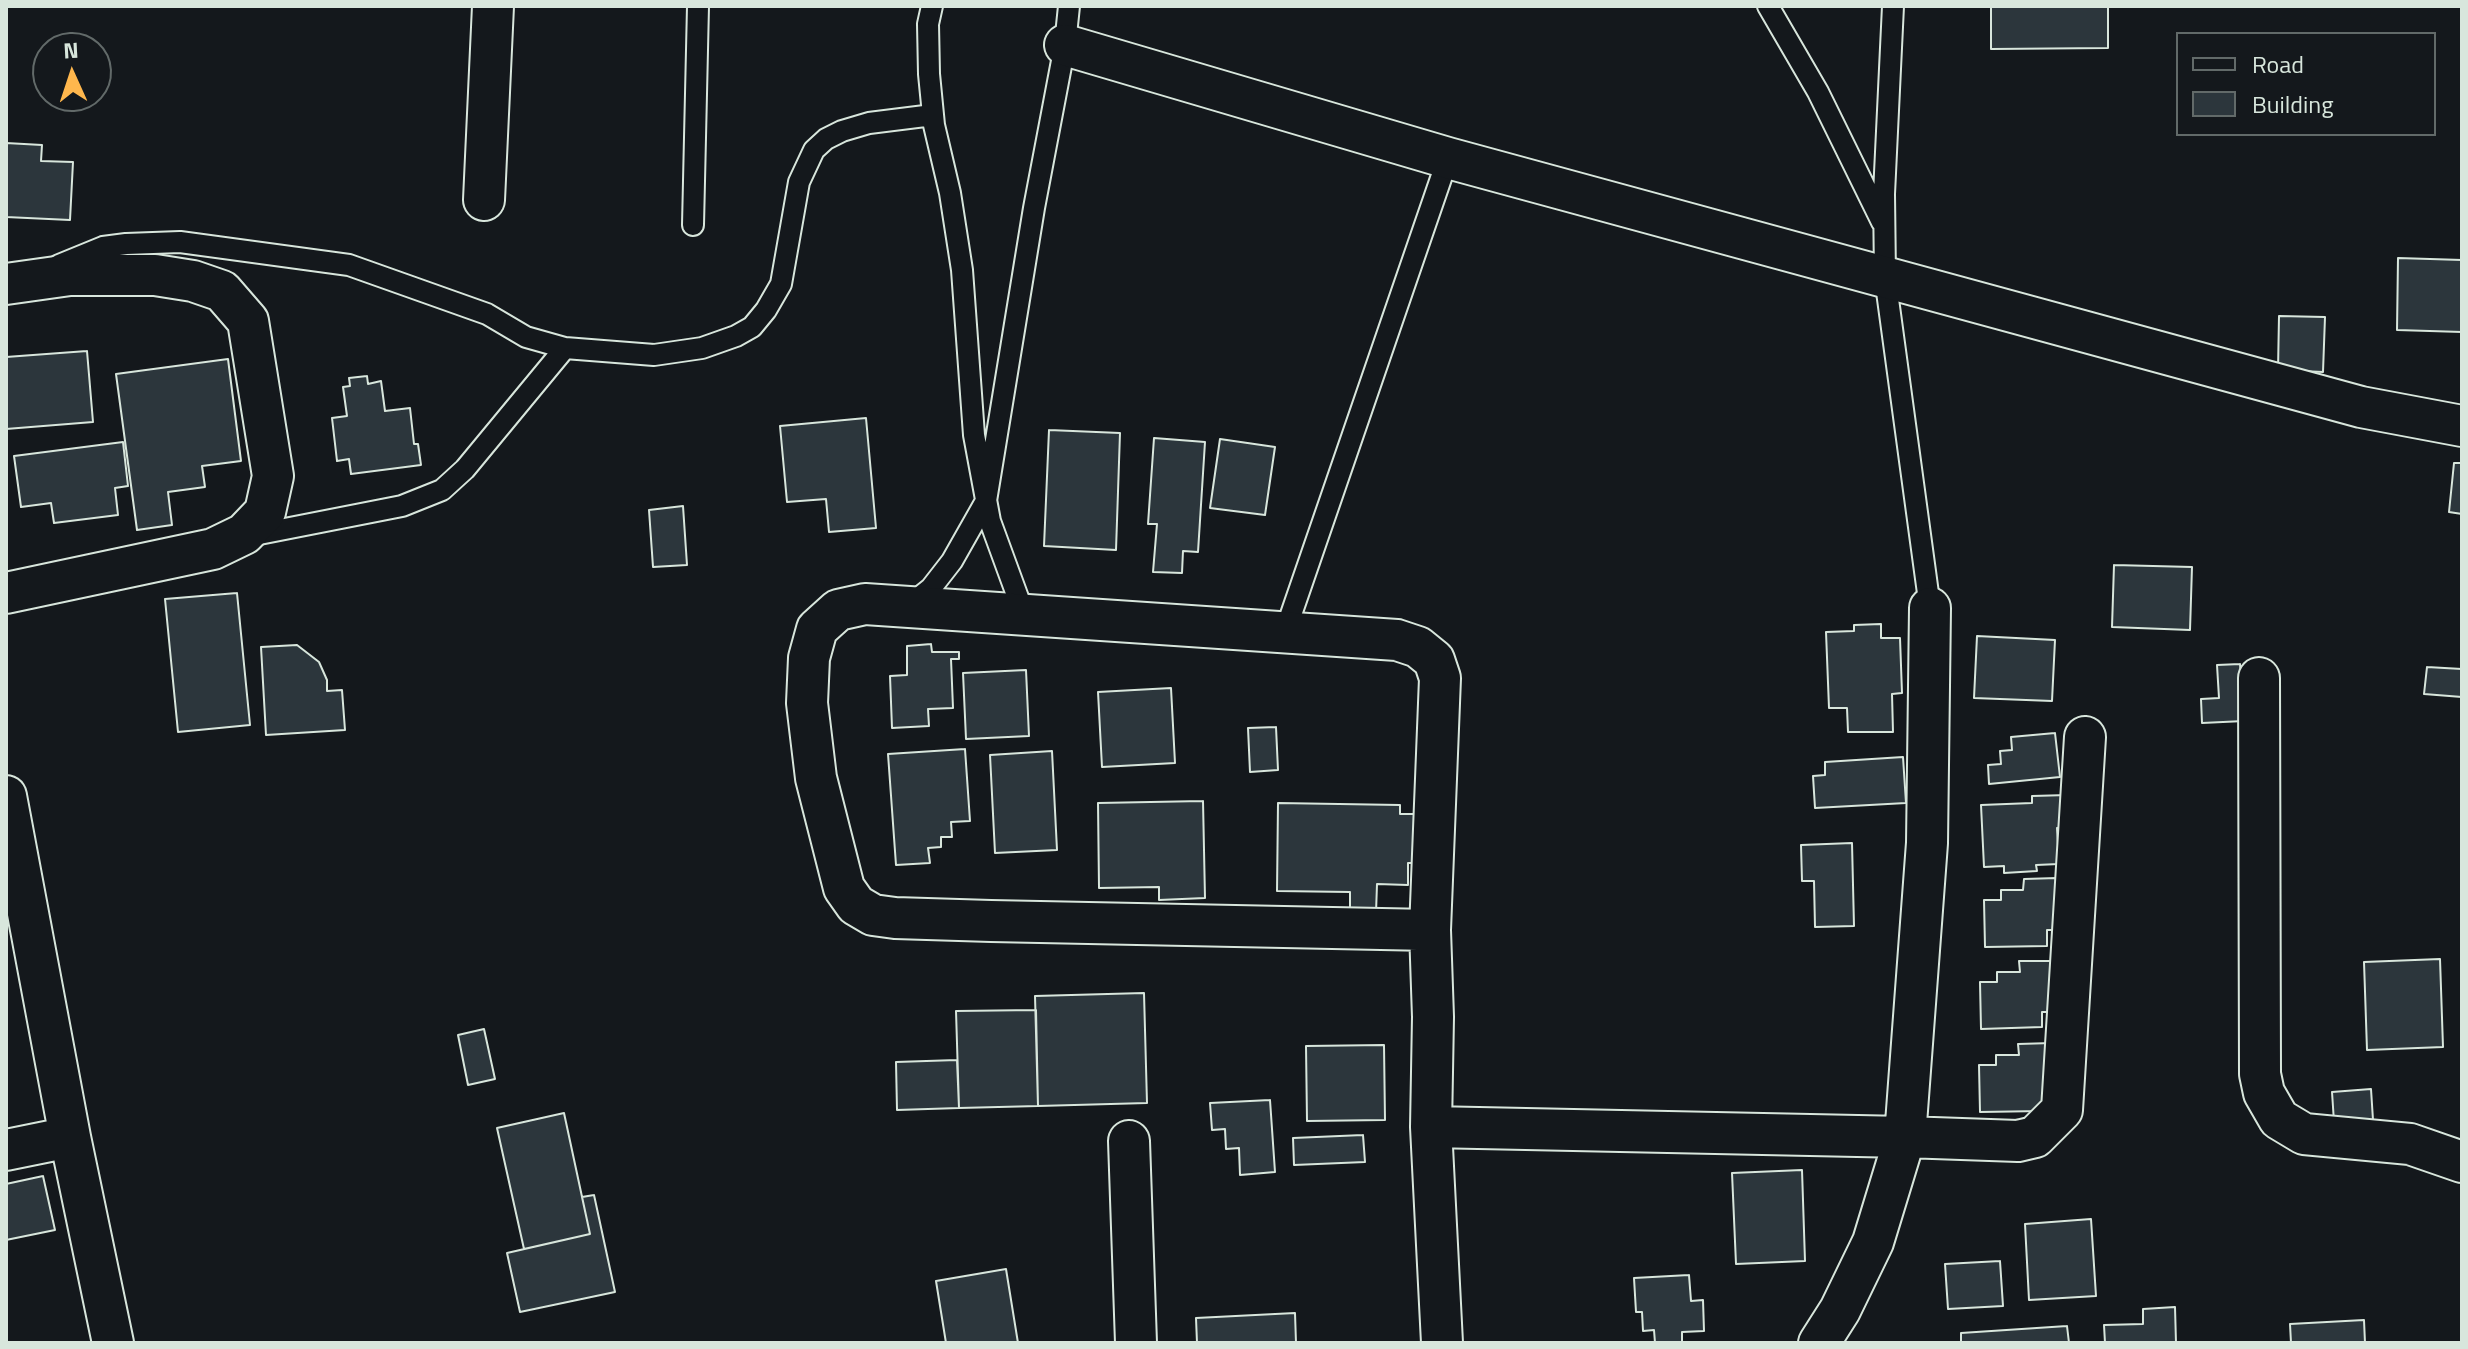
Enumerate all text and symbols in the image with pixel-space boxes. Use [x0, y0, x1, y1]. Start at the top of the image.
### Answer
north arrow [32, 32, 112, 112]
legend [2176, 32, 2436, 136]
text: N [62, 33, 79, 67]
text: Road [2252, 46, 2304, 82]
text: Building [2252, 86, 2334, 122]

